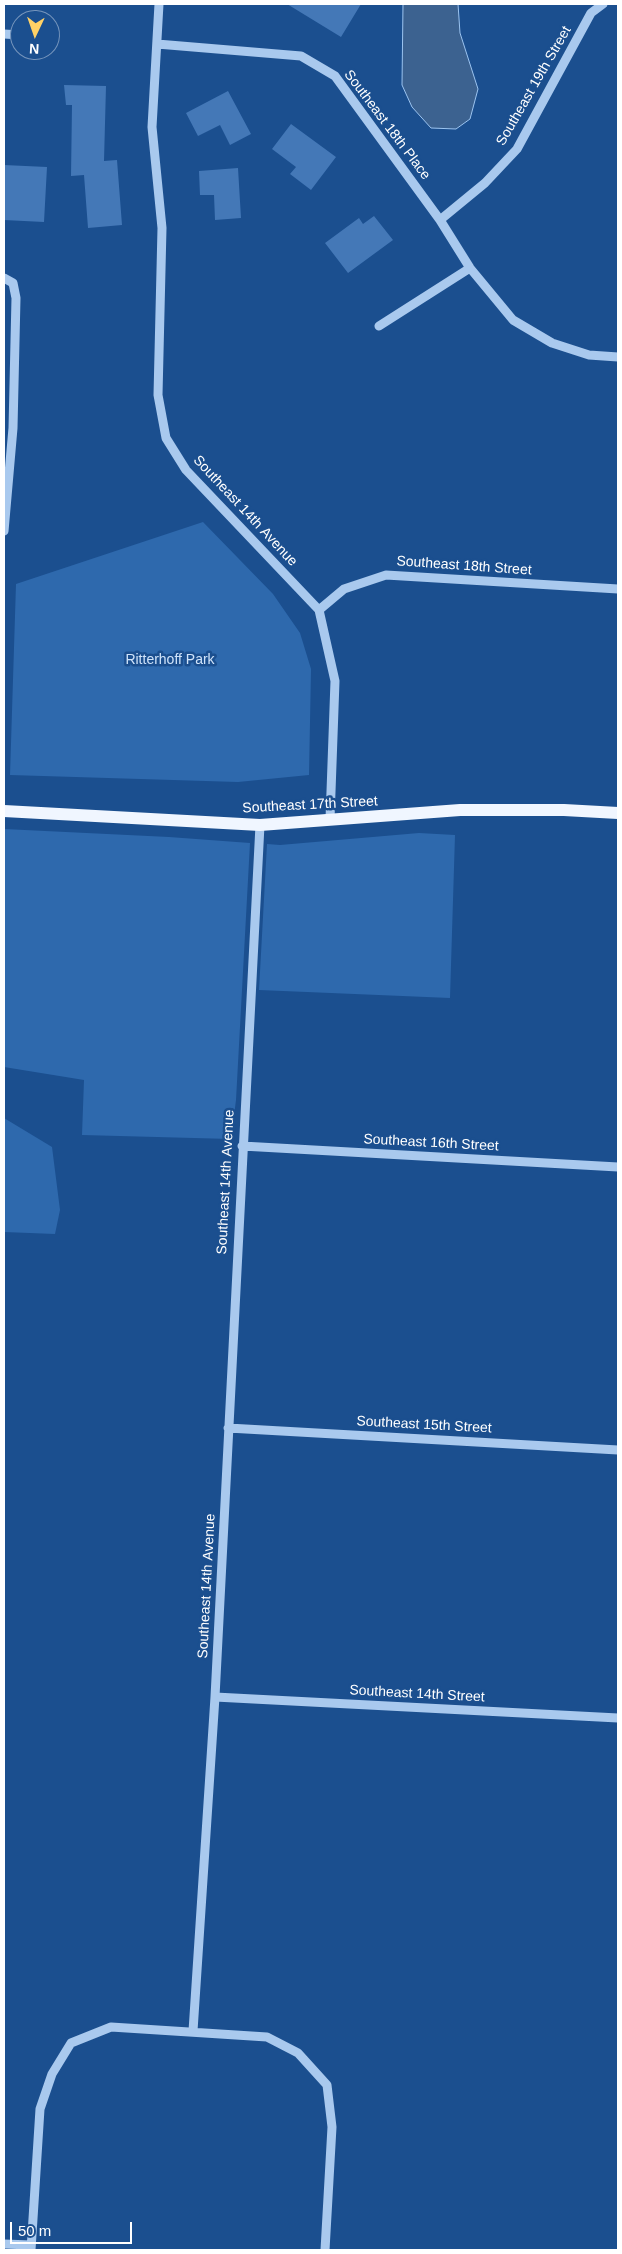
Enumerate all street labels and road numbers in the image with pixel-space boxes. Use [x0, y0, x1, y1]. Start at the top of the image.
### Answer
street label: Southeast 19th Street [493, 23, 575, 149]
street label: Southeast 18th Place [340, 67, 434, 183]
street label: Southeast 14th Avenue [189, 452, 301, 570]
street label: Southeast 18th Street [396, 553, 532, 579]
street label: Southeast 17th Street [242, 793, 378, 817]
street label: Southeast 14th Avenue [214, 1109, 238, 1255]
street label: Southeast 16th Street [363, 1131, 499, 1155]
street label: Southeast 15th Street [356, 1413, 492, 1437]
street label: Southeast 14th Avenue [195, 1513, 219, 1659]
street label: Southeast 14th Street [349, 1682, 485, 1706]

